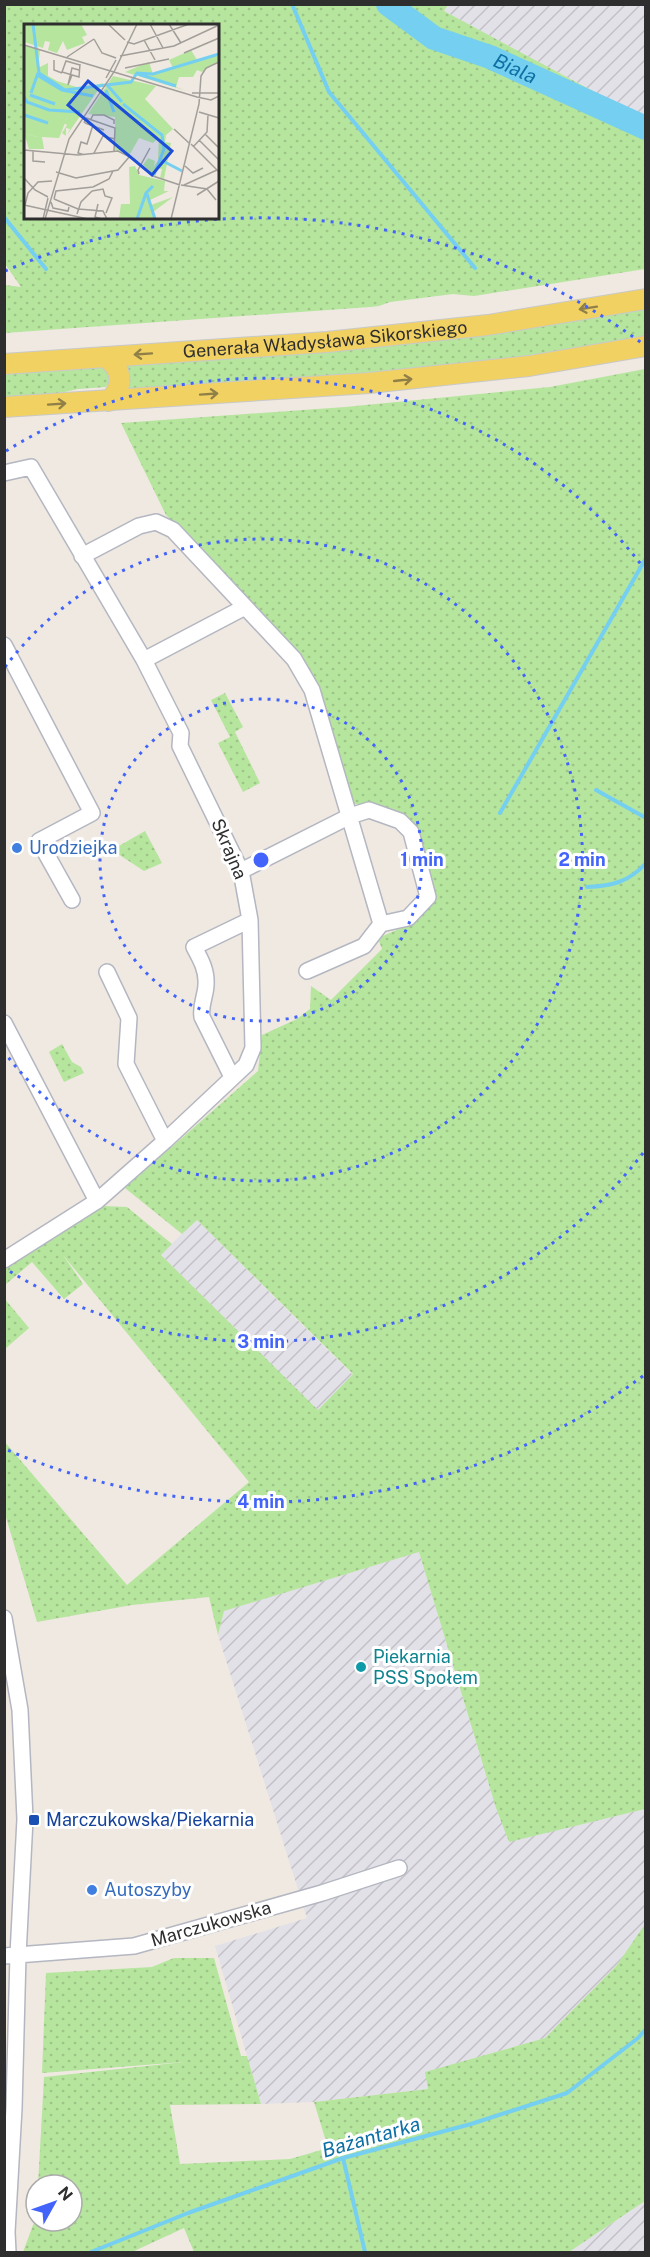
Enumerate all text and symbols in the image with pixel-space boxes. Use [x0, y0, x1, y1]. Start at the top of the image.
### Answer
inset map [24, 24, 219, 219]
water label: Biala [490, 48, 541, 89]
one-way arrow [578, 303, 598, 314]
street label: Generała Władysława Sikorskiego [182, 316, 468, 362]
one-way arrow [134, 349, 154, 360]
one-way arrow [393, 374, 413, 385]
one-way arrow [198, 388, 218, 399]
one-way arrow [47, 398, 67, 409]
street label: Skrajna [207, 815, 252, 882]
place label: Urodziejka [29, 837, 117, 858]
marker: Urodziejka [10, 841, 24, 855]
text: 1 min [400, 849, 444, 870]
text: 2 min [558, 849, 606, 870]
centre of rings [251, 850, 271, 870]
text: 3 min [237, 1331, 285, 1352]
text: 4 min [237, 1491, 285, 1512]
place label: Piekarnia PSS Społem [373, 1646, 478, 1688]
marker: Piekarnia PSS Społem [354, 1660, 368, 1674]
place label: Marczukowska/Piekarnia [46, 1809, 254, 1830]
marker: Marczukowska/Piekarnia [27, 1813, 41, 1827]
place label: Autoszyby [104, 1879, 192, 1900]
marker: Autoszyby [85, 1883, 99, 1897]
street label: Marczukowska [148, 1896, 273, 1951]
water label: Bażantarka [319, 2112, 423, 2162]
north arrow [24, 2173, 84, 2233]
text: N [54, 2183, 76, 2205]

